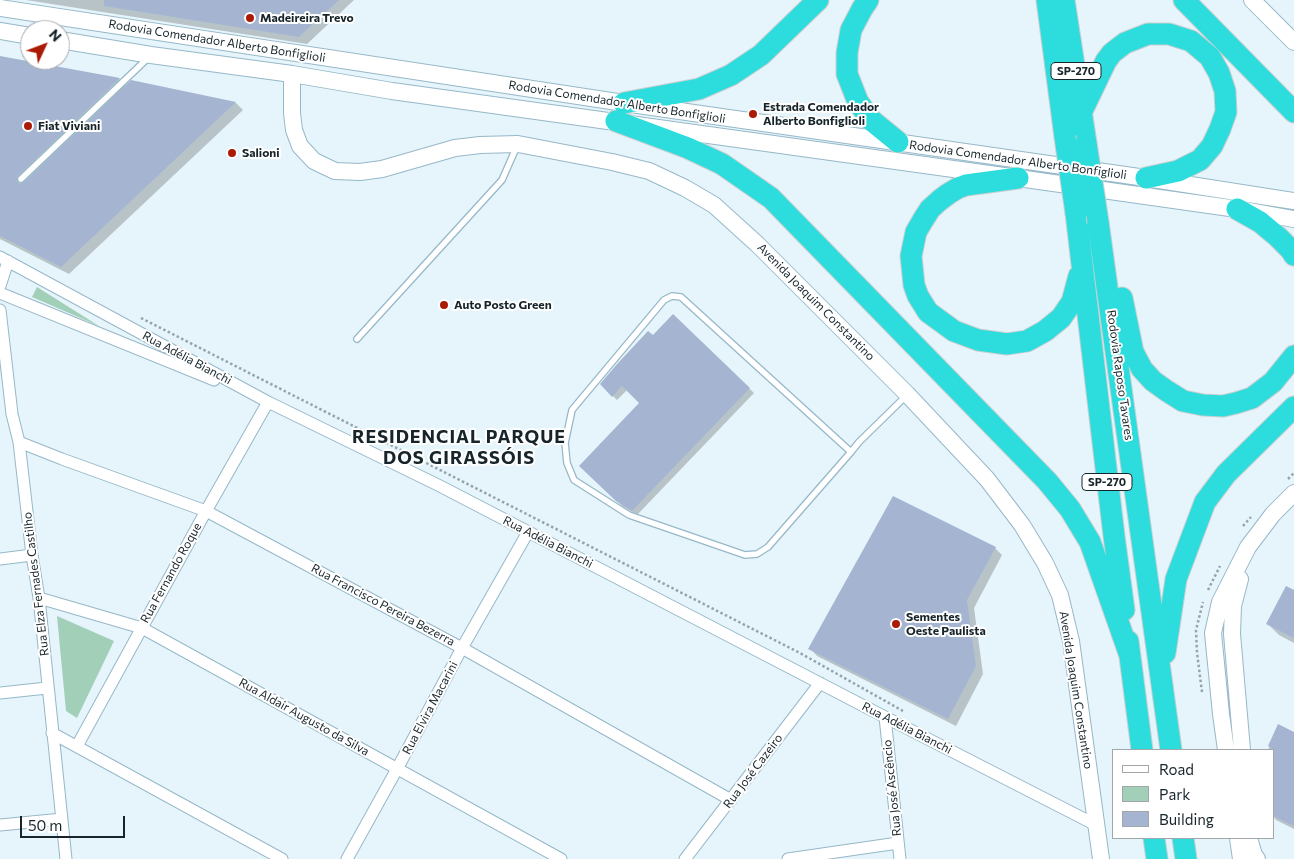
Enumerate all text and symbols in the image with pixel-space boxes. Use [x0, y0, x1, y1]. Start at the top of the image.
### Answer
place label: Madeireira Trevo [260, 11, 354, 25]
marker: Madeireira Trevo [244, 12, 256, 24]
street label: Rodovia Comendador Alberto Bonfiglioli [108, 17, 326, 65]
north arrow [20, 20, 70, 70]
text: N [46, 25, 65, 45]
road number: SP-270 [1051, 62, 1101, 80]
street label: Rodovia Comendador Alberto Bonfiglioli [508, 78, 726, 126]
place label: Estrada Comendador Alberto Bonfiglioli [763, 100, 879, 128]
marker: Estrada Comendador Alberto Bonfiglioli [747, 108, 759, 120]
place label: Fiat Viviani [38, 119, 100, 133]
marker: Fiat Viviani [22, 120, 34, 132]
street label: Rodovia Comendador Alberto Bonfiglioli [908, 138, 1128, 182]
place label: Salioni [242, 146, 280, 160]
marker: Salioni [226, 147, 238, 159]
street label: Avenida Joaquim Constantino [754, 240, 878, 364]
place label: Auto Posto Green [454, 298, 552, 312]
marker: Auto Posto Green [438, 299, 450, 311]
street label: Rodovia Raposo Tavares [1104, 309, 1136, 441]
street label: Rua Adélia Bianchi [140, 328, 234, 388]
district label: RESIDENCIAL PARQUE DOS GIRASSÓIS [350, 426, 568, 468]
road number: SP-270 [1082, 474, 1132, 491]
street label: Rua Elza Fernades Castilho [20, 511, 52, 657]
street label: Rua Adélia Bianchi [501, 513, 595, 571]
street label: Rua Fernando Roque [137, 520, 205, 626]
street label: Rua Francisco Pereira Bezerra [309, 561, 457, 649]
place label: Sementes Oeste Paulista [906, 610, 986, 638]
street label: Avenida Joaquim Constantino [1056, 610, 1096, 770]
marker: Sementes Oeste Paulista [890, 618, 902, 630]
street label: Rua Elvira Macarini [399, 659, 461, 757]
street label: Rua Aldair Augusto da Silva [236, 675, 372, 759]
street label: Rua Adélia Bianchi [860, 699, 954, 757]
street label: Rua José Cazeiro [720, 731, 786, 811]
street label: Rua José Ascêncio [880, 739, 904, 837]
legend [1112, 749, 1274, 839]
text: Road [1159, 760, 1194, 778]
text: Park [1159, 785, 1190, 803]
scale bar [22, 806, 128, 838]
text: Building [1159, 810, 1214, 828]
text: 50 m [28, 816, 62, 834]

